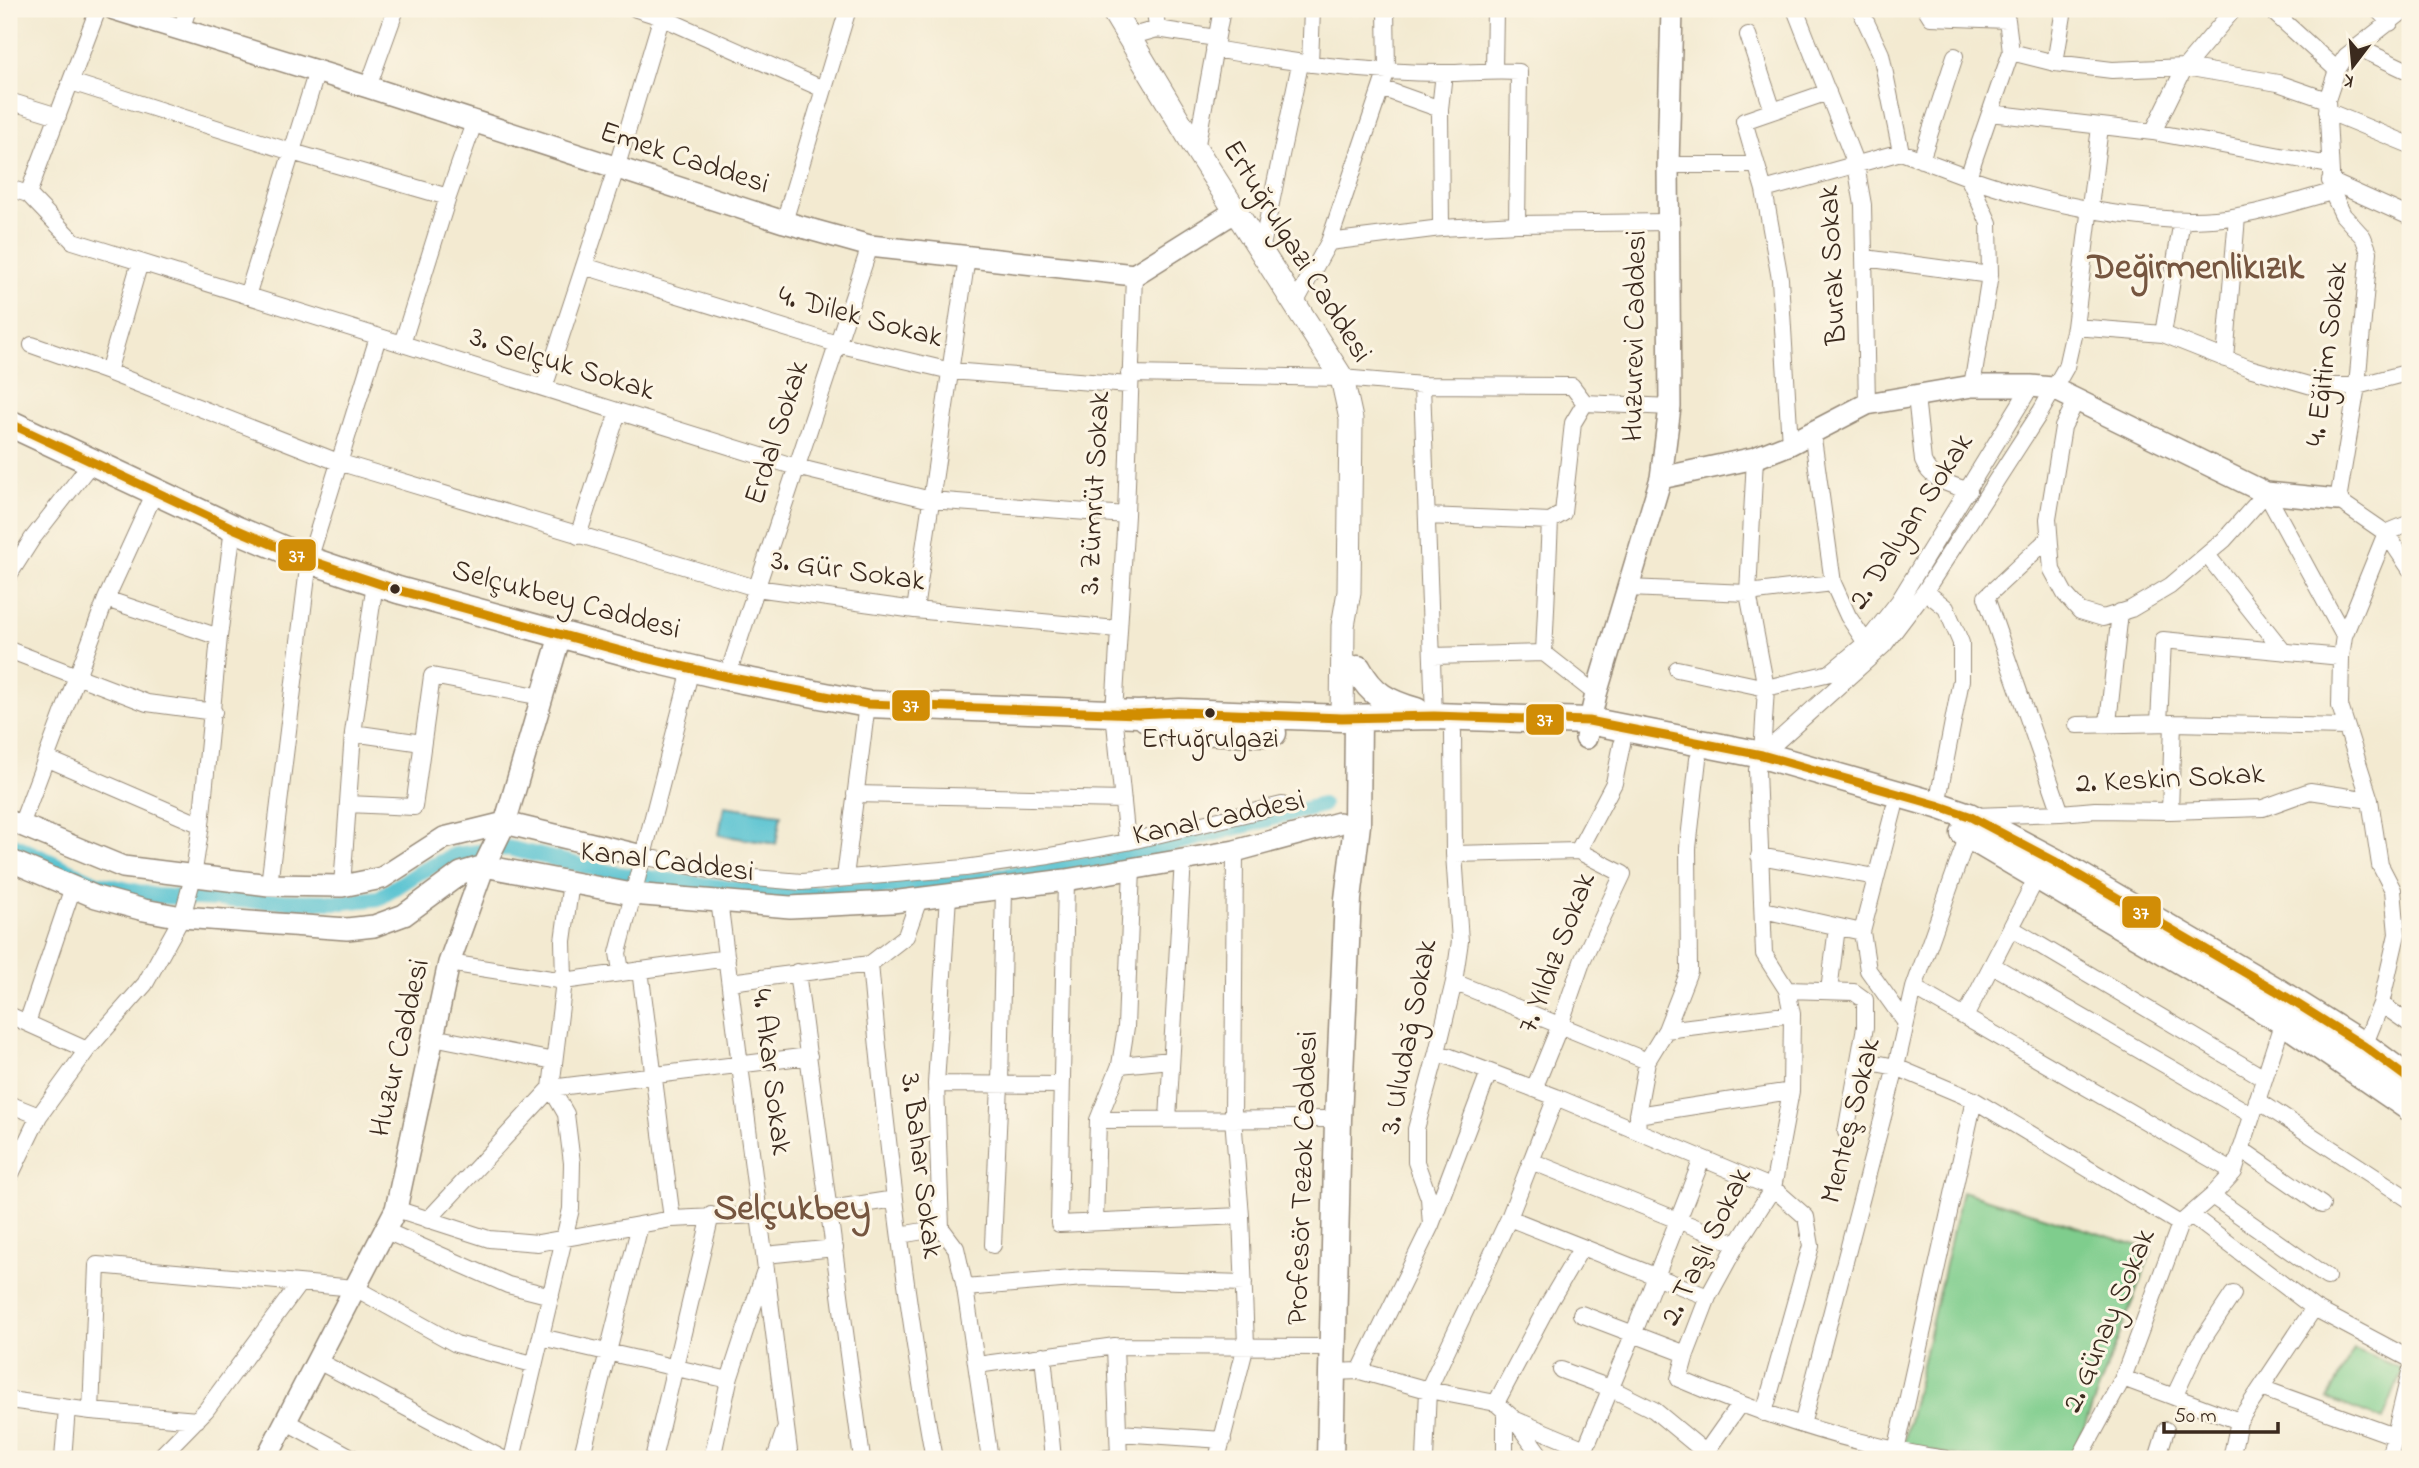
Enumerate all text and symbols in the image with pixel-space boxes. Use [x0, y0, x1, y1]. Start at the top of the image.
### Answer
north arrow [2318, 32, 2388, 102]
text: K [2340, 65, 2357, 94]
street label: Emek Caddesi [593, 111, 775, 207]
street label: Ertuğrulgazi Caddesi [1210, 132, 1382, 372]
street label: Burak Sokak [1808, 183, 1860, 347]
street label: Huzurevi Caddesi [1612, 230, 1660, 442]
district label: Değirmenlikızık [2086, 242, 2305, 297]
street label: 4. Eğitim Sokak [2295, 258, 2361, 449]
street label: 4. Dilek Sokak [773, 275, 948, 361]
street label: 3. Selçuk Sokak [464, 316, 661, 414]
street label: Erdal Sokak [734, 354, 822, 511]
street label: 3. Zümrüt Sokak [1069, 389, 1123, 596]
street label: 2. Dalyan Sokak [1838, 424, 1986, 619]
line badge: 37 [277, 538, 317, 572]
street label: 3. Gür Sokak [768, 539, 929, 605]
text: 37 [288, 544, 305, 571]
street label: Selçukbey Caddesi [447, 549, 685, 653]
unlabelled marker [388, 582, 402, 596]
line badge: 37 [891, 689, 931, 722]
text: 37 [902, 694, 919, 721]
line badge: 37 [1525, 703, 1565, 736]
marker: Ertuğrulgazi [1203, 706, 1217, 720]
text: 37 [1536, 708, 1553, 735]
place label: Ertuğrulgazi [1141, 720, 1279, 761]
street label: 2. Keskin Sokak [2074, 753, 2266, 807]
street label: Kanal Caddesi [1129, 779, 1309, 859]
street label: Kanal Caddesi [578, 831, 756, 895]
street label: 7. Yıldız Sokak [1507, 865, 1609, 1040]
line badge: 37 [2121, 895, 2162, 929]
text: 37 [2132, 901, 2149, 928]
street label: 3. Uludağ Sokak [1370, 935, 1451, 1138]
street label: Huzur Caddesi [359, 955, 443, 1141]
street label: 4. Akar Sokak [738, 986, 802, 1158]
street label: Profesör Tezok Caddesi [1277, 1030, 1331, 1326]
street label: Menteş Sokak [1810, 1033, 1894, 1208]
street label: 3. Bahar Sokak [887, 1071, 953, 1262]
street label: 2. Taşlı Sokak [1650, 1159, 1765, 1334]
district label: Selçukbey [714, 1183, 870, 1237]
street label: 2. Günay Sokak [2051, 1221, 2169, 1420]
scale bar [2164, 1391, 2277, 1435]
text: 50 m [2174, 1402, 2217, 1432]

